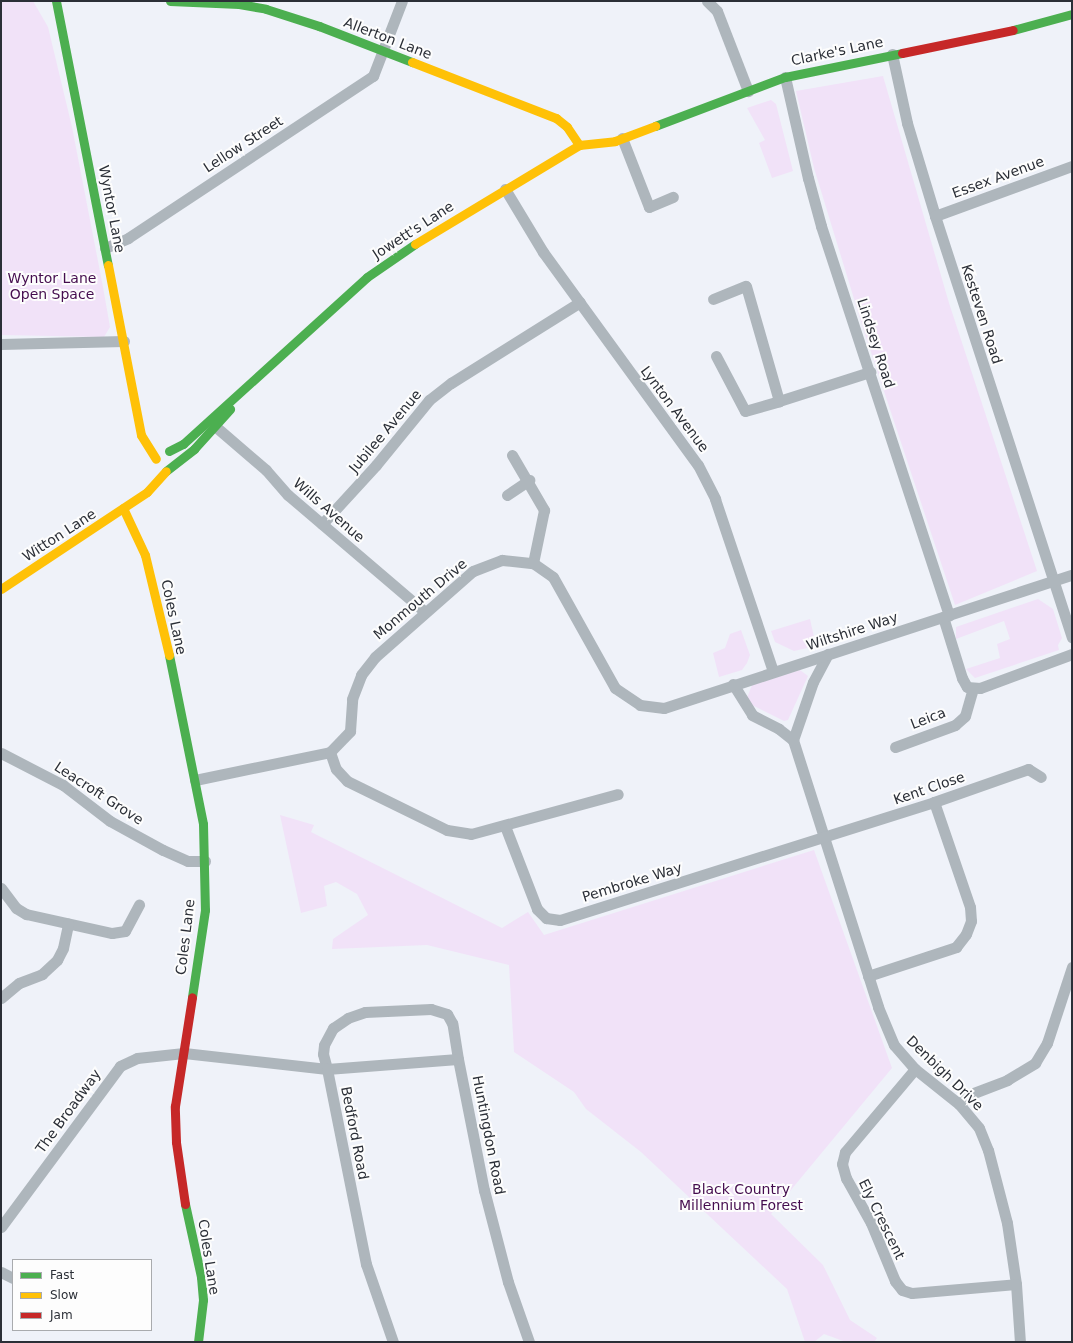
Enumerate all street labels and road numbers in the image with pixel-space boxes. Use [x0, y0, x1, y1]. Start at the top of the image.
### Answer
street label: Allerton Lane [342, 13, 434, 63]
street label: Clarke's Lane [789, 33, 885, 69]
street label: Lellow Street [200, 112, 286, 176]
street label: Essex Avenue [950, 153, 1046, 201]
street label: Wyntor Lane [95, 164, 129, 254]
street label: Jowett's Lane [369, 198, 457, 262]
street label: Kesteven Road [958, 262, 1006, 366]
street label: Lindsey Road [854, 296, 898, 390]
street label: Lynton Avenue [637, 363, 713, 455]
street label: Jubilee Avenue [345, 386, 425, 476]
street label: Wills Avenue [290, 474, 368, 546]
street label: Witton Lane [19, 505, 99, 565]
street label: Monmouth Drive [370, 555, 470, 643]
street label: Coles Lane [158, 578, 190, 656]
street label: Wiltshire Way [804, 608, 900, 654]
street label: Leica [908, 704, 948, 732]
street label: Leacroft Grove [51, 758, 147, 828]
street label: Kent Close [891, 768, 967, 808]
street label: Pembroke Way [580, 859, 684, 905]
street label: Coles Lane [172, 898, 198, 976]
street label: Denbigh Drive [903, 1032, 987, 1114]
street label: The Broadway [32, 1066, 104, 1156]
street label: Huntingdon Road [469, 1074, 509, 1196]
street label: Bedford Road [338, 1085, 372, 1181]
street label: Ely Crescent [855, 1176, 909, 1262]
street label: Coles Lane [195, 1218, 223, 1296]

